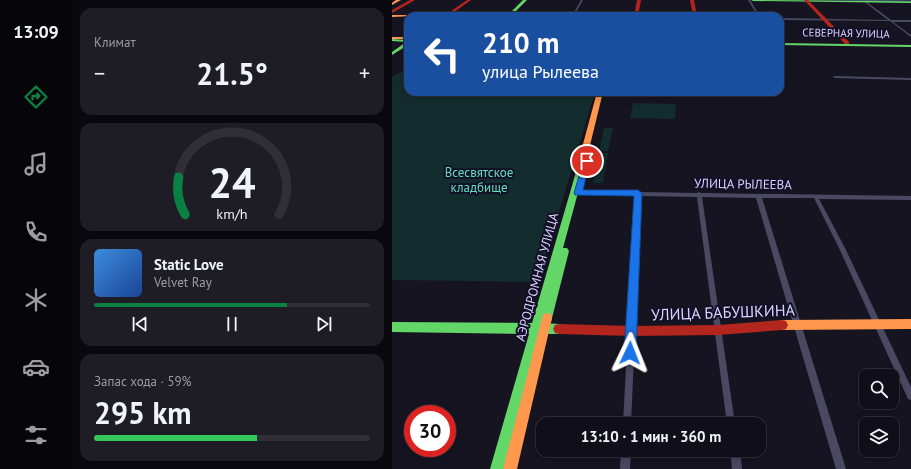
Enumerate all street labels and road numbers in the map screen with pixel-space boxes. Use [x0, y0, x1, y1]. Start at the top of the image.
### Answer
street label: СЕВЕРНАЯ УЛИЦА [802, 25, 890, 41]
street label: УЛИЦА РЫЛЕЕВА [694, 175, 792, 193]
street label: АЭРОДРОМНАЯ УЛИЦА [512, 210, 562, 343]
street label: УЛИЦА БАБУШКИНА [651, 299, 796, 325]

